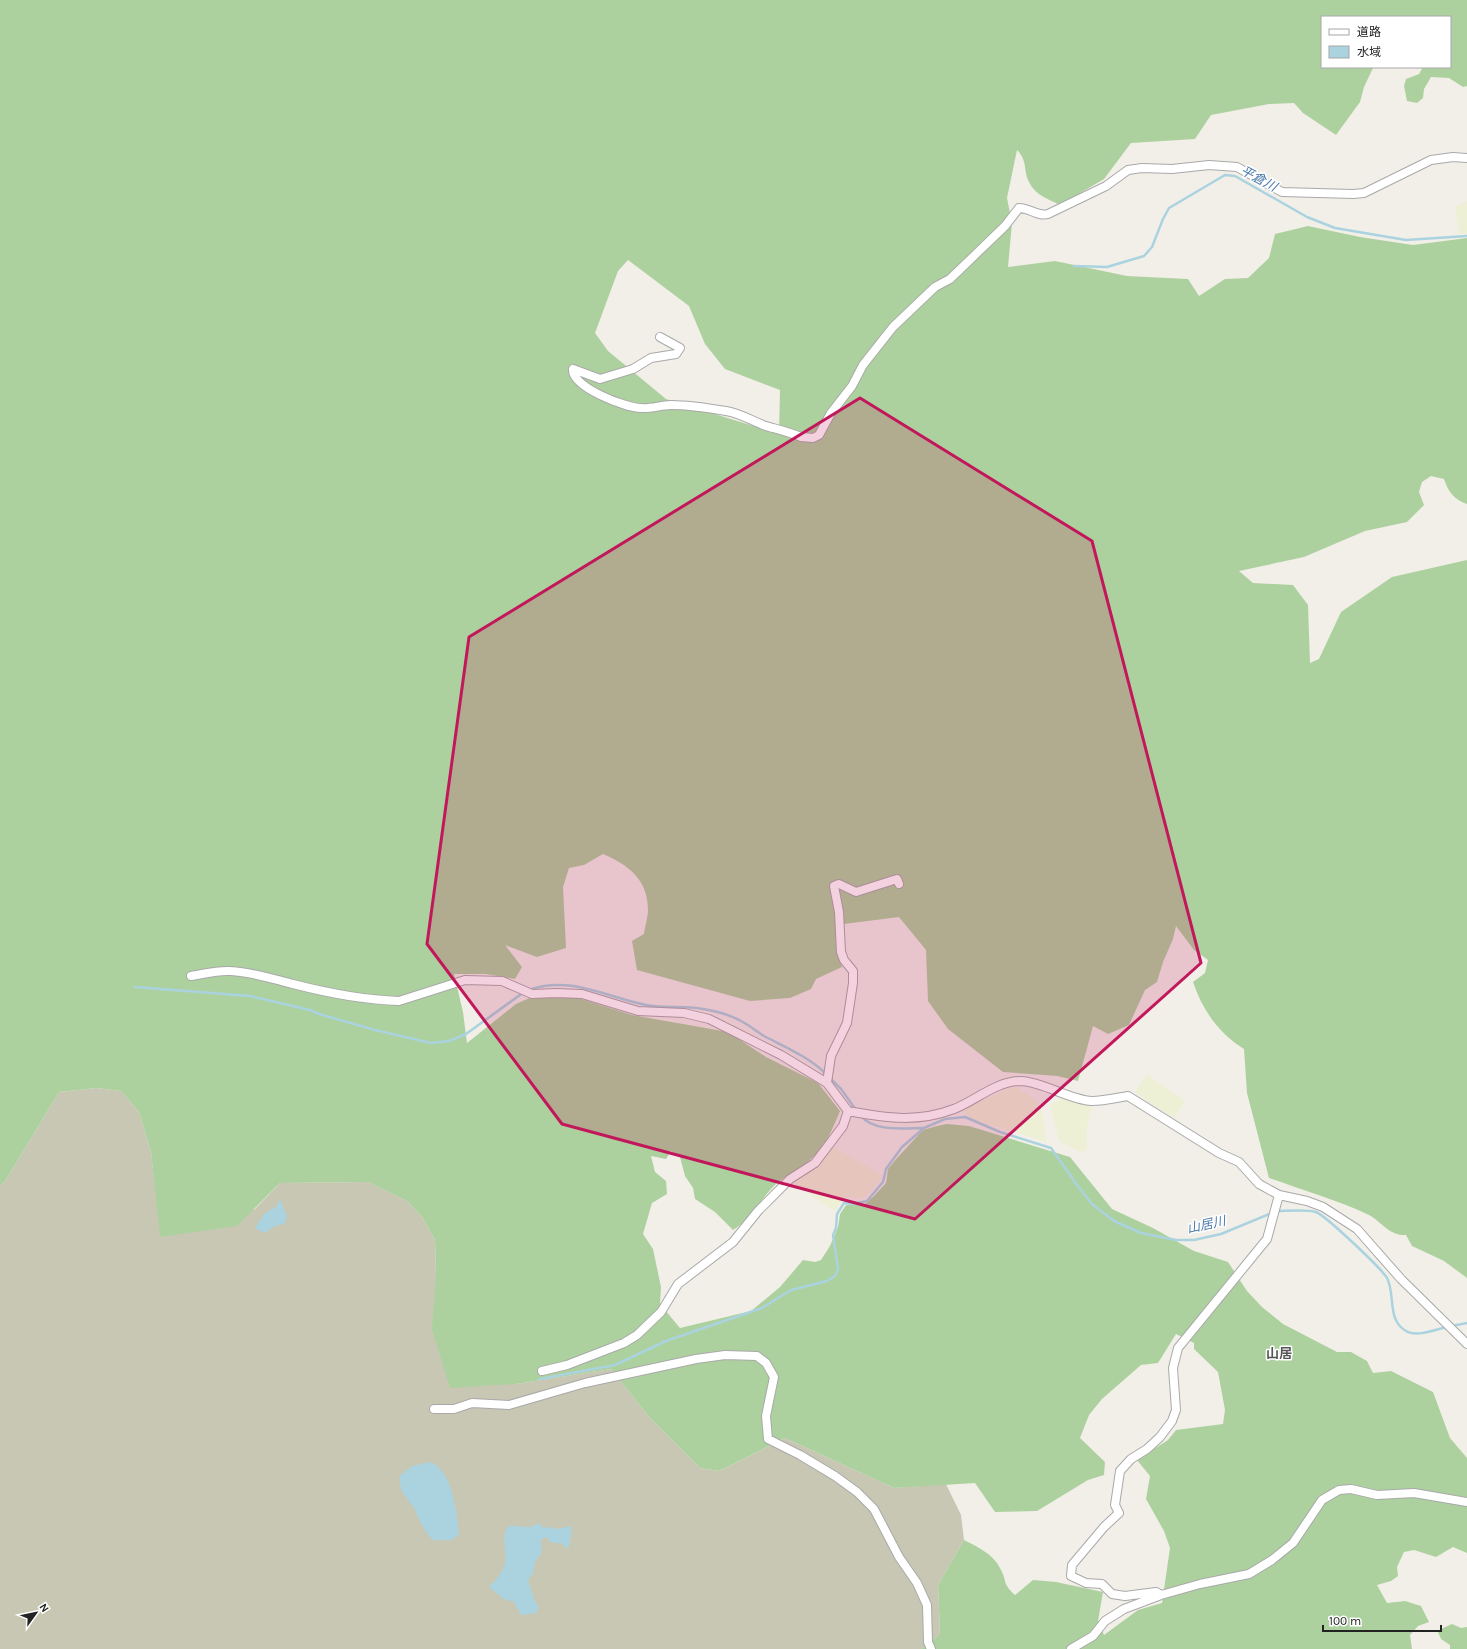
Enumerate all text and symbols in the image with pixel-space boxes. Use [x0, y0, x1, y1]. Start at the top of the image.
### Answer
legend [1321, 16, 1451, 68]
text: 道路 [1357, 25, 1381, 39]
text: 水域 [1357, 45, 1381, 59]
water label: 平倉川 [1238, 163, 1281, 195]
water label: 山居川 [1185, 1213, 1229, 1236]
district label: 山居 [1266, 1346, 1292, 1361]
north arrow [16, 1593, 56, 1633]
text: N [36, 1601, 52, 1615]
scale bar [1323, 1607, 1441, 1633]
text: 100 m [1329, 1614, 1361, 1628]

